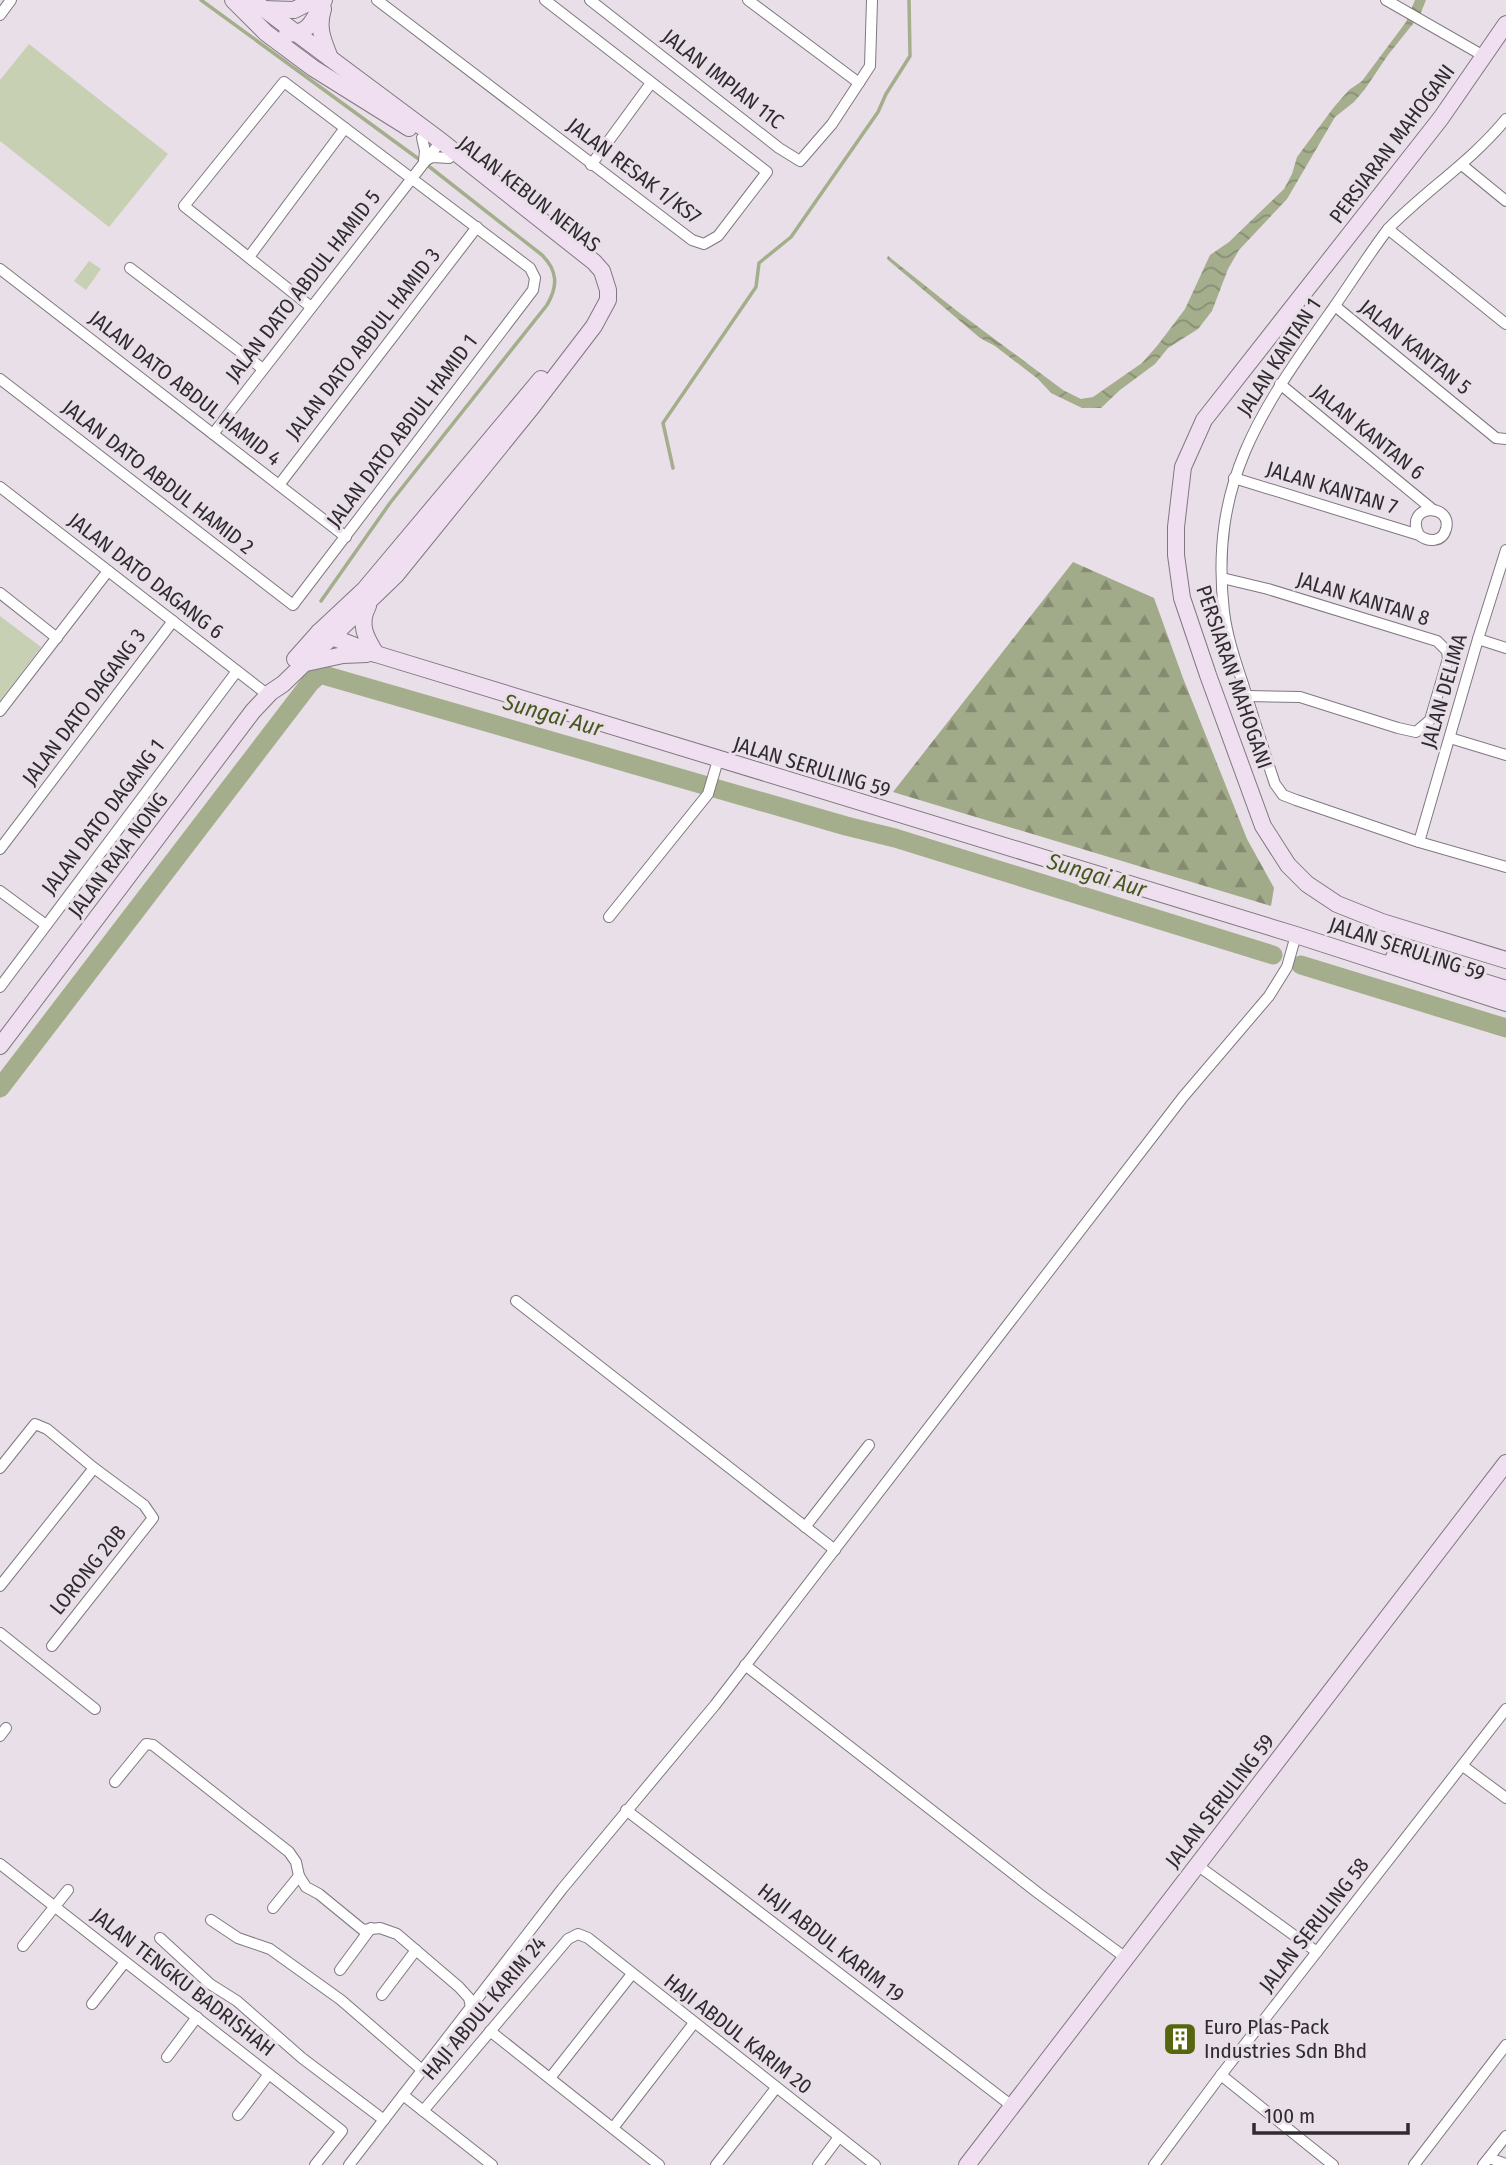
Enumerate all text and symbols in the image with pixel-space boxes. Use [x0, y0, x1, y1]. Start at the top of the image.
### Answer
street label: JALAN IMPIAN 11C [657, 23, 789, 135]
street label: PERSIARAN MAHOGANI [1324, 59, 1460, 229]
street label: JALAN RESAK 1/KS7 [562, 112, 706, 230]
street label: JALAN KEBUN NENAS [452, 130, 606, 258]
street label: JALAN DATO ABDUL HAMID 5 [220, 185, 386, 387]
street label: JALAN DATO ABDUL HAMID 3 [280, 243, 446, 445]
street label: JALAN KANTAN 1 [1231, 293, 1327, 421]
street label: JALAN KANTAN 5 [1354, 294, 1476, 400]
street label: JALAN DATO ABDUL HAMID 4 [84, 305, 286, 471]
street label: JALAN DATO ABDUL HAMID 1 [321, 329, 483, 533]
street label: JALAN KANTAN 6 [1306, 379, 1430, 485]
street label: JALAN DATO ABDUL HAMID 2 [57, 394, 259, 560]
street label: JALAN KANTAN 7 [1263, 456, 1401, 520]
street label: JALAN DATO DAGANG 6 [63, 507, 229, 645]
street label: JALAN KANTAN 8 [1293, 566, 1433, 632]
street label: PERSIARAN MAHOGANI [1190, 582, 1278, 772]
street label: JALAN DATO DAGANG 3 [17, 624, 151, 790]
street label: JALAN DELIMA [1415, 631, 1473, 751]
water label: Sungai Aur [499, 687, 607, 743]
street label: JALAN SERULING 59 [730, 731, 894, 803]
street label: JALAN DATO DAGANG 1 [36, 734, 170, 900]
street label: JALAN RAJA NONG [63, 787, 173, 923]
water label: Sungai Aur [1043, 846, 1151, 904]
street label: JALAN SERULING 59 [1326, 911, 1488, 987]
street label: LORONG 20B [44, 1520, 132, 1620]
street label: JALAN SERULING 59 [1160, 1729, 1280, 1873]
street label: JALAN SERULING 58 [1253, 1853, 1375, 1997]
street label: HAJI ABDUL KARIM 19 [753, 1878, 909, 2008]
street label: JALAN TENGKU BADRISHAH [86, 1902, 280, 2062]
street label: HAJI ABDUL KARIM 24 [416, 1931, 552, 2085]
street label: HAJI ABDUL KARIM 20 [659, 1968, 817, 2100]
place label: Euro Plas-Pack Industries Sdn Bhd [1204, 2014, 1367, 2064]
building icon: Euro Plas-Pack Industries Sdn Bhd [1161, 2020, 1199, 2058]
scale bar [1254, 2092, 1408, 2136]
text: 100 m [1264, 2103, 1315, 2129]

